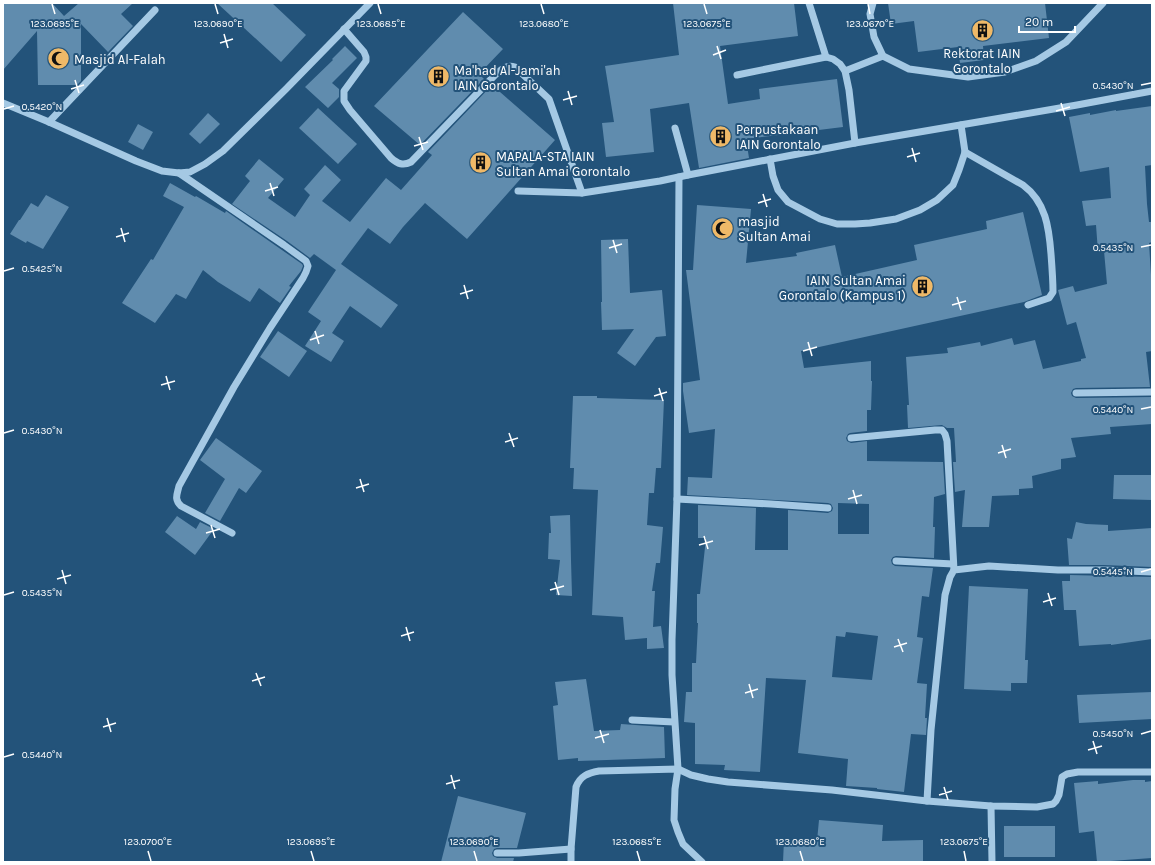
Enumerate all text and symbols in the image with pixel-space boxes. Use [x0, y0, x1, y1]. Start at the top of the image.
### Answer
scale bar [1019, 8, 1075, 34]
text: 20 m [1025, 15, 1053, 29]
text: 123.0695°E [31, 18, 79, 30]
text: 123.0690°E [193, 18, 243, 30]
text: 123.0685°E [356, 18, 406, 30]
text: 123.0680°E [519, 18, 569, 30]
text: 123.0675°E [683, 18, 731, 30]
text: 123.0670°E [846, 18, 894, 30]
building icon: Rektorat IAIN Gorontalo [969, 18, 995, 44]
mosque icon: Masjid Al-Falah [46, 46, 72, 72]
place label: Rektorat IAIN Gorontalo [943, 46, 1021, 76]
place label: Masjid Al-Falah [74, 52, 166, 67]
place label: Ma'had Al-Jami'ah IAIN Gorontalo [454, 63, 561, 93]
building icon: Ma'had Al-Jami'ah IAIN Gorontalo [426, 64, 452, 90]
text: 0.5430°N [1092, 80, 1134, 92]
text: 0.5420°N [22, 101, 62, 113]
place label: Perpustakaan IAIN Gorontalo [736, 122, 821, 152]
building icon: Perpustakaan IAIN Gorontalo [707, 123, 733, 149]
place label: MAPALA-STA IAIN Sultan Amai Gorontalo [496, 149, 630, 179]
building icon: MAPALA-STA IAIN Sultan Amai Gorontalo [467, 150, 493, 176]
place label: masjid Sultan Amai [738, 214, 811, 244]
mosque icon: masjid Sultan Amai [709, 215, 735, 241]
text: 0.5435°N [1093, 242, 1133, 254]
text: 0.5425°N [22, 263, 62, 275]
place label: IAIN Sultan Amai Gorontalo (Kampus 1) [779, 273, 906, 303]
building icon: IAIN Sultan Amai Gorontalo (Kampus 1) [909, 274, 935, 300]
text: 0.5440°N [1093, 404, 1133, 416]
text: 0.5430°N [21, 425, 63, 437]
text: 0.5445°N [1093, 566, 1133, 578]
text: 0.5435°N [22, 587, 62, 599]
text: 0.5450°N [1093, 728, 1133, 740]
text: 0.5440°N [22, 749, 62, 761]
text: 123.0700°E [124, 836, 172, 848]
text: 123.0695°E [287, 836, 335, 848]
text: 123.0690°E [449, 836, 499, 848]
text: 123.0685°E [612, 836, 662, 848]
text: 123.0680°E [775, 836, 825, 848]
text: 123.0675°E [940, 836, 988, 848]

